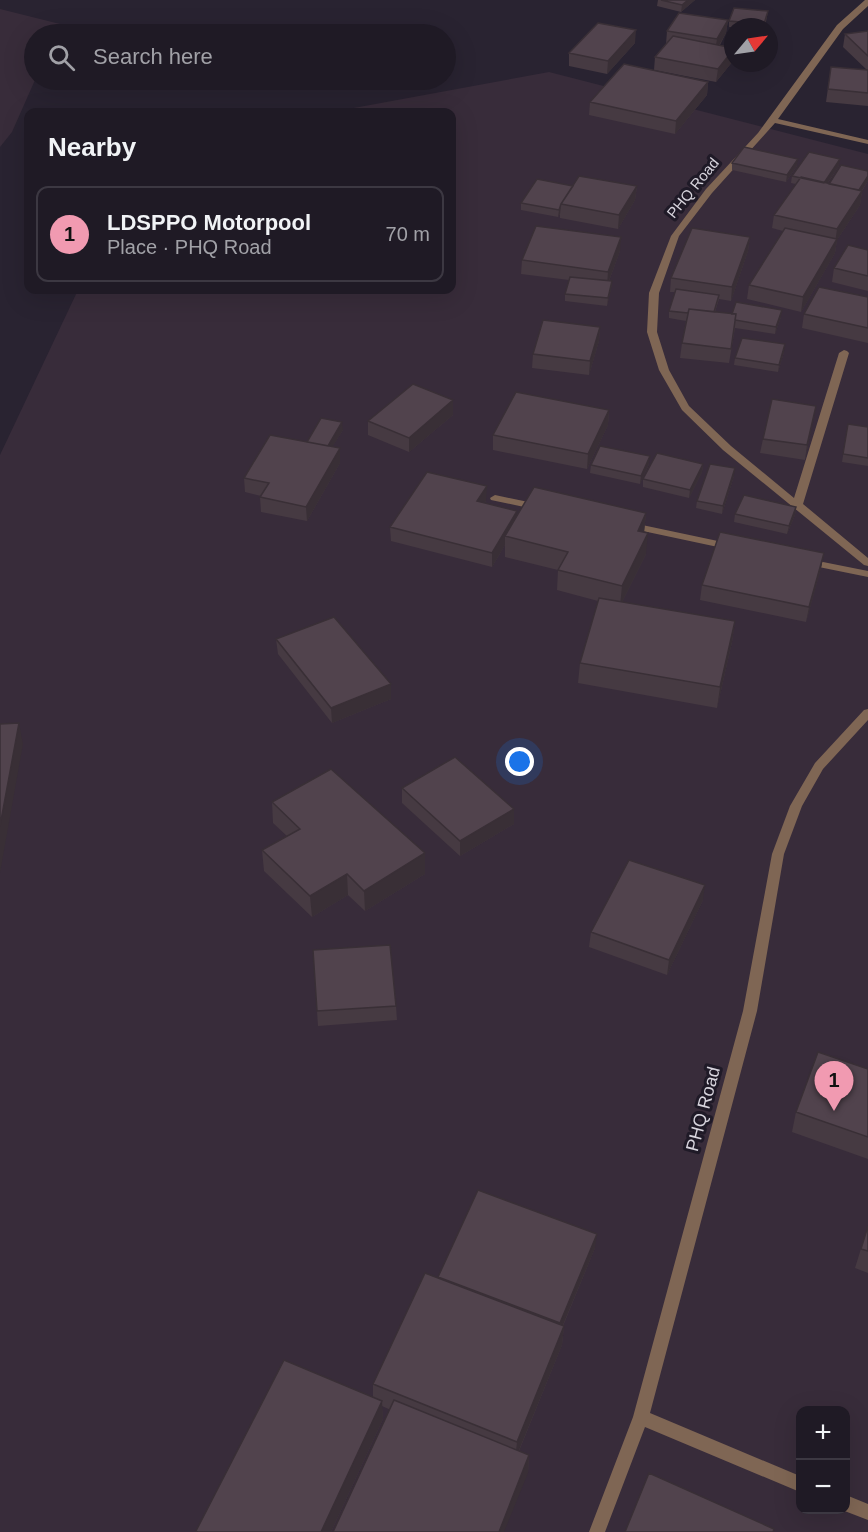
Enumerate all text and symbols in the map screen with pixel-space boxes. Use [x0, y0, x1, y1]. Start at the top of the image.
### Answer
north arrow [724, 18, 778, 72]
search box [24, 24, 456, 90]
icon: search [45, 41, 78, 74]
text: Search here [93, 44, 213, 69]
text: Nearby [48, 132, 136, 162]
street label: PHQ Road [663, 154, 722, 221]
text: LDSPPO Motorpool [107, 210, 311, 235]
text: 1 [64, 223, 75, 245]
text: 70 m [386, 223, 430, 245]
text: Place · PHQ Road [107, 236, 272, 258]
your location [505, 747, 534, 776]
pin: 1 [814, 1062, 854, 1111]
street label: PHQ Road [682, 1064, 724, 1154]
map controls [796, 1406, 850, 1514]
button: + [796, 1406, 850, 1460]
button: − [796, 1460, 850, 1514]

